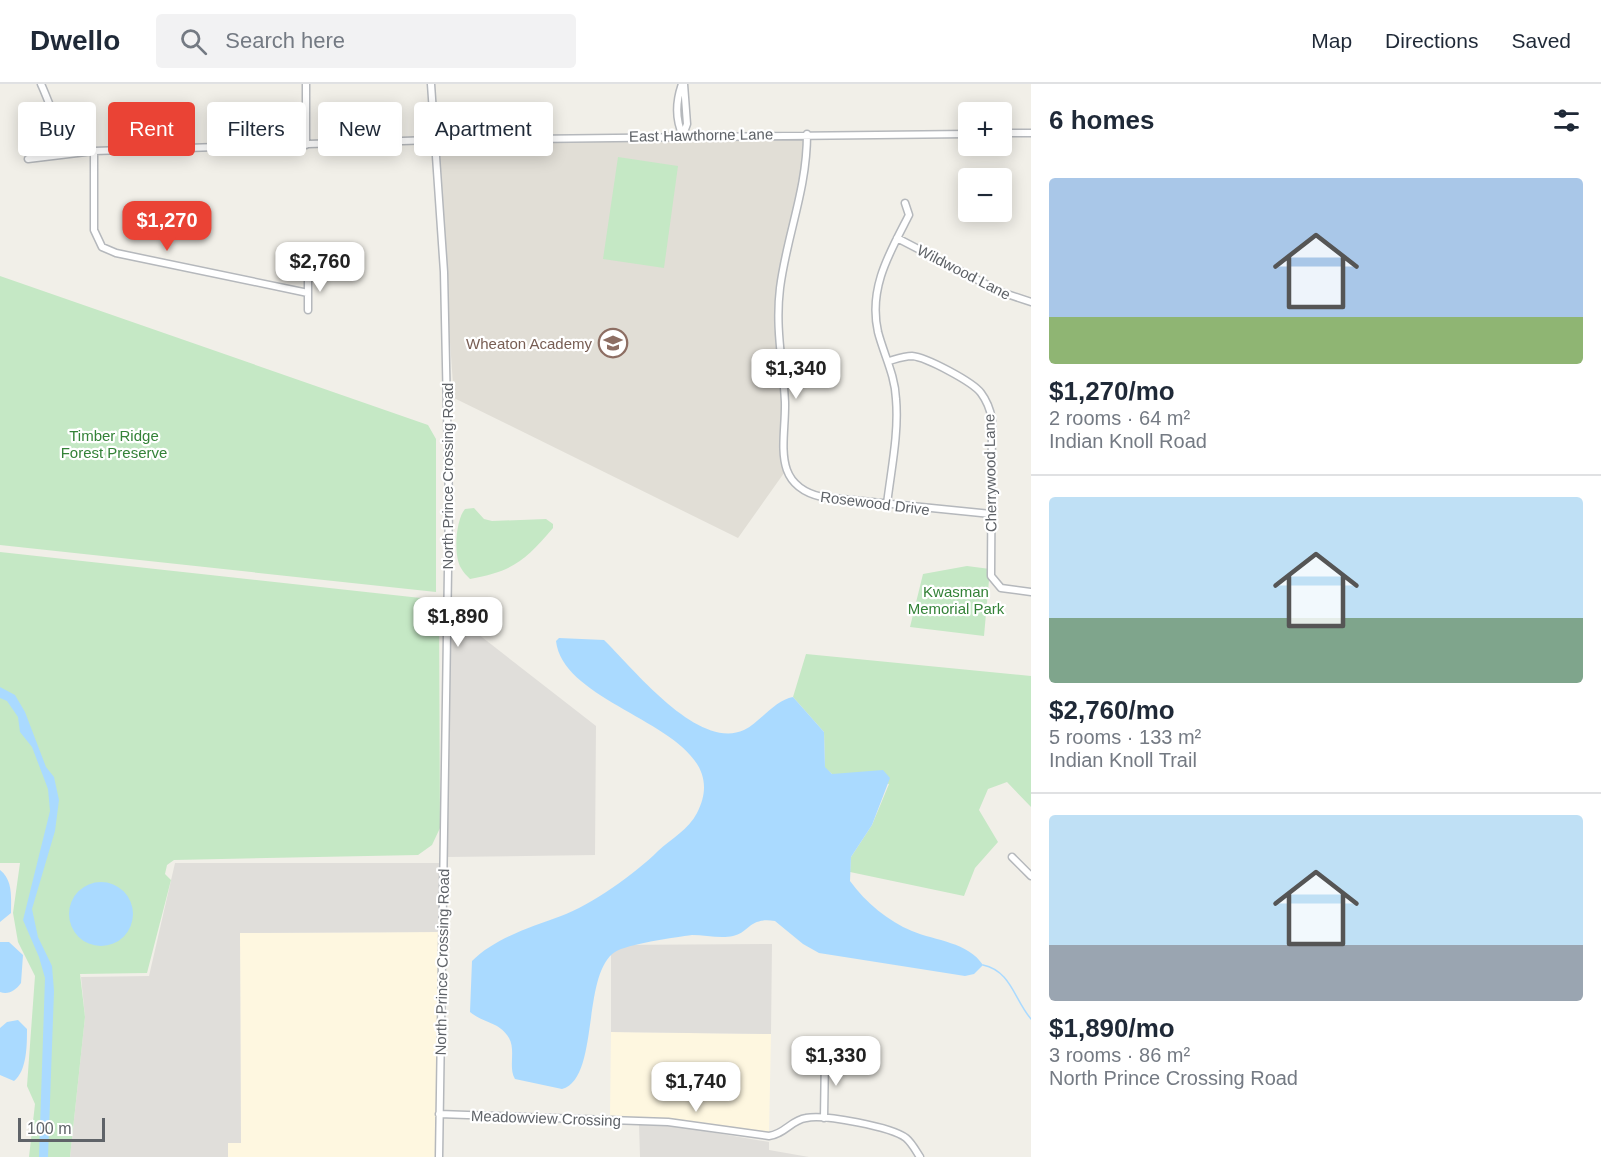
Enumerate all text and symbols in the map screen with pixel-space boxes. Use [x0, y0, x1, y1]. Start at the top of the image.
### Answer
search box [156, 14, 576, 68]
text: Dwello [30, 25, 120, 56]
icon: search [177, 25, 210, 58]
text: Search here [225, 28, 345, 53]
text: Map [1311, 29, 1352, 52]
text: Directions [1385, 29, 1478, 52]
text: Saved [1511, 29, 1571, 52]
chip: Buy [18, 102, 96, 156]
chip: Rent [108, 102, 195, 156]
chip: Filters [207, 102, 306, 156]
chip: New [318, 102, 402, 156]
chip: Apartment [414, 102, 553, 156]
map controls [958, 102, 1012, 222]
button: + [958, 102, 1012, 156]
icon: filters [1550, 104, 1583, 137]
text: 6 homes [1049, 105, 1155, 135]
street label: East Hawthorne Lane [629, 125, 773, 145]
button: − [958, 168, 1012, 222]
pin: $1,270 [118, 201, 216, 252]
text: $1,270 [136, 209, 198, 231]
icon: home [1262, 217, 1370, 325]
street label: Wildwood Lane [914, 241, 1014, 303]
pin: $2,760 [271, 242, 369, 293]
text: $2,760 [289, 250, 351, 272]
school or university icon: Wheaton Academy [597, 327, 629, 359]
place label: Wheaton Academy [466, 335, 592, 352]
pin: $1,340 [747, 349, 845, 400]
text: $1,340 [765, 357, 827, 379]
text: $1,270/mo [1049, 376, 1175, 406]
street label: North Prince Crossing Road [439, 383, 456, 569]
text: 2 rooms · 64 m² [1049, 407, 1190, 429]
street label: Cherrywood Lane [980, 414, 1000, 532]
park label: Timber Ridge Forest Preserve [61, 427, 167, 461]
text: Indian Knoll Road [1049, 430, 1207, 452]
street label: Rosewood Drive [819, 488, 931, 518]
icon: home [1262, 536, 1370, 644]
park label: Kwasman Memorial Park [908, 583, 1005, 617]
pin: $1,890 [409, 597, 507, 648]
text: $1,890 [427, 605, 489, 627]
text: $2,760/mo [1049, 695, 1175, 725]
text: 5 rooms · 133 m² [1049, 726, 1201, 748]
text: Indian Knoll Trail [1049, 749, 1197, 771]
icon: home [1262, 854, 1370, 962]
street label: North Prince Crossing Road [432, 868, 452, 1056]
text: $1,890/mo [1049, 1013, 1175, 1043]
pin: $1,330 [787, 1036, 885, 1087]
text: $1,330 [805, 1044, 867, 1066]
text: 3 rooms · 86 m² [1049, 1044, 1190, 1066]
pin: $1,740 [647, 1062, 745, 1113]
text: North Prince Crossing Road [1049, 1067, 1298, 1089]
text: $1,740 [665, 1070, 727, 1092]
street label: Meadowview Crossing [471, 1107, 621, 1129]
scale bar [18, 1115, 105, 1142]
text: 100 m [27, 1120, 71, 1137]

